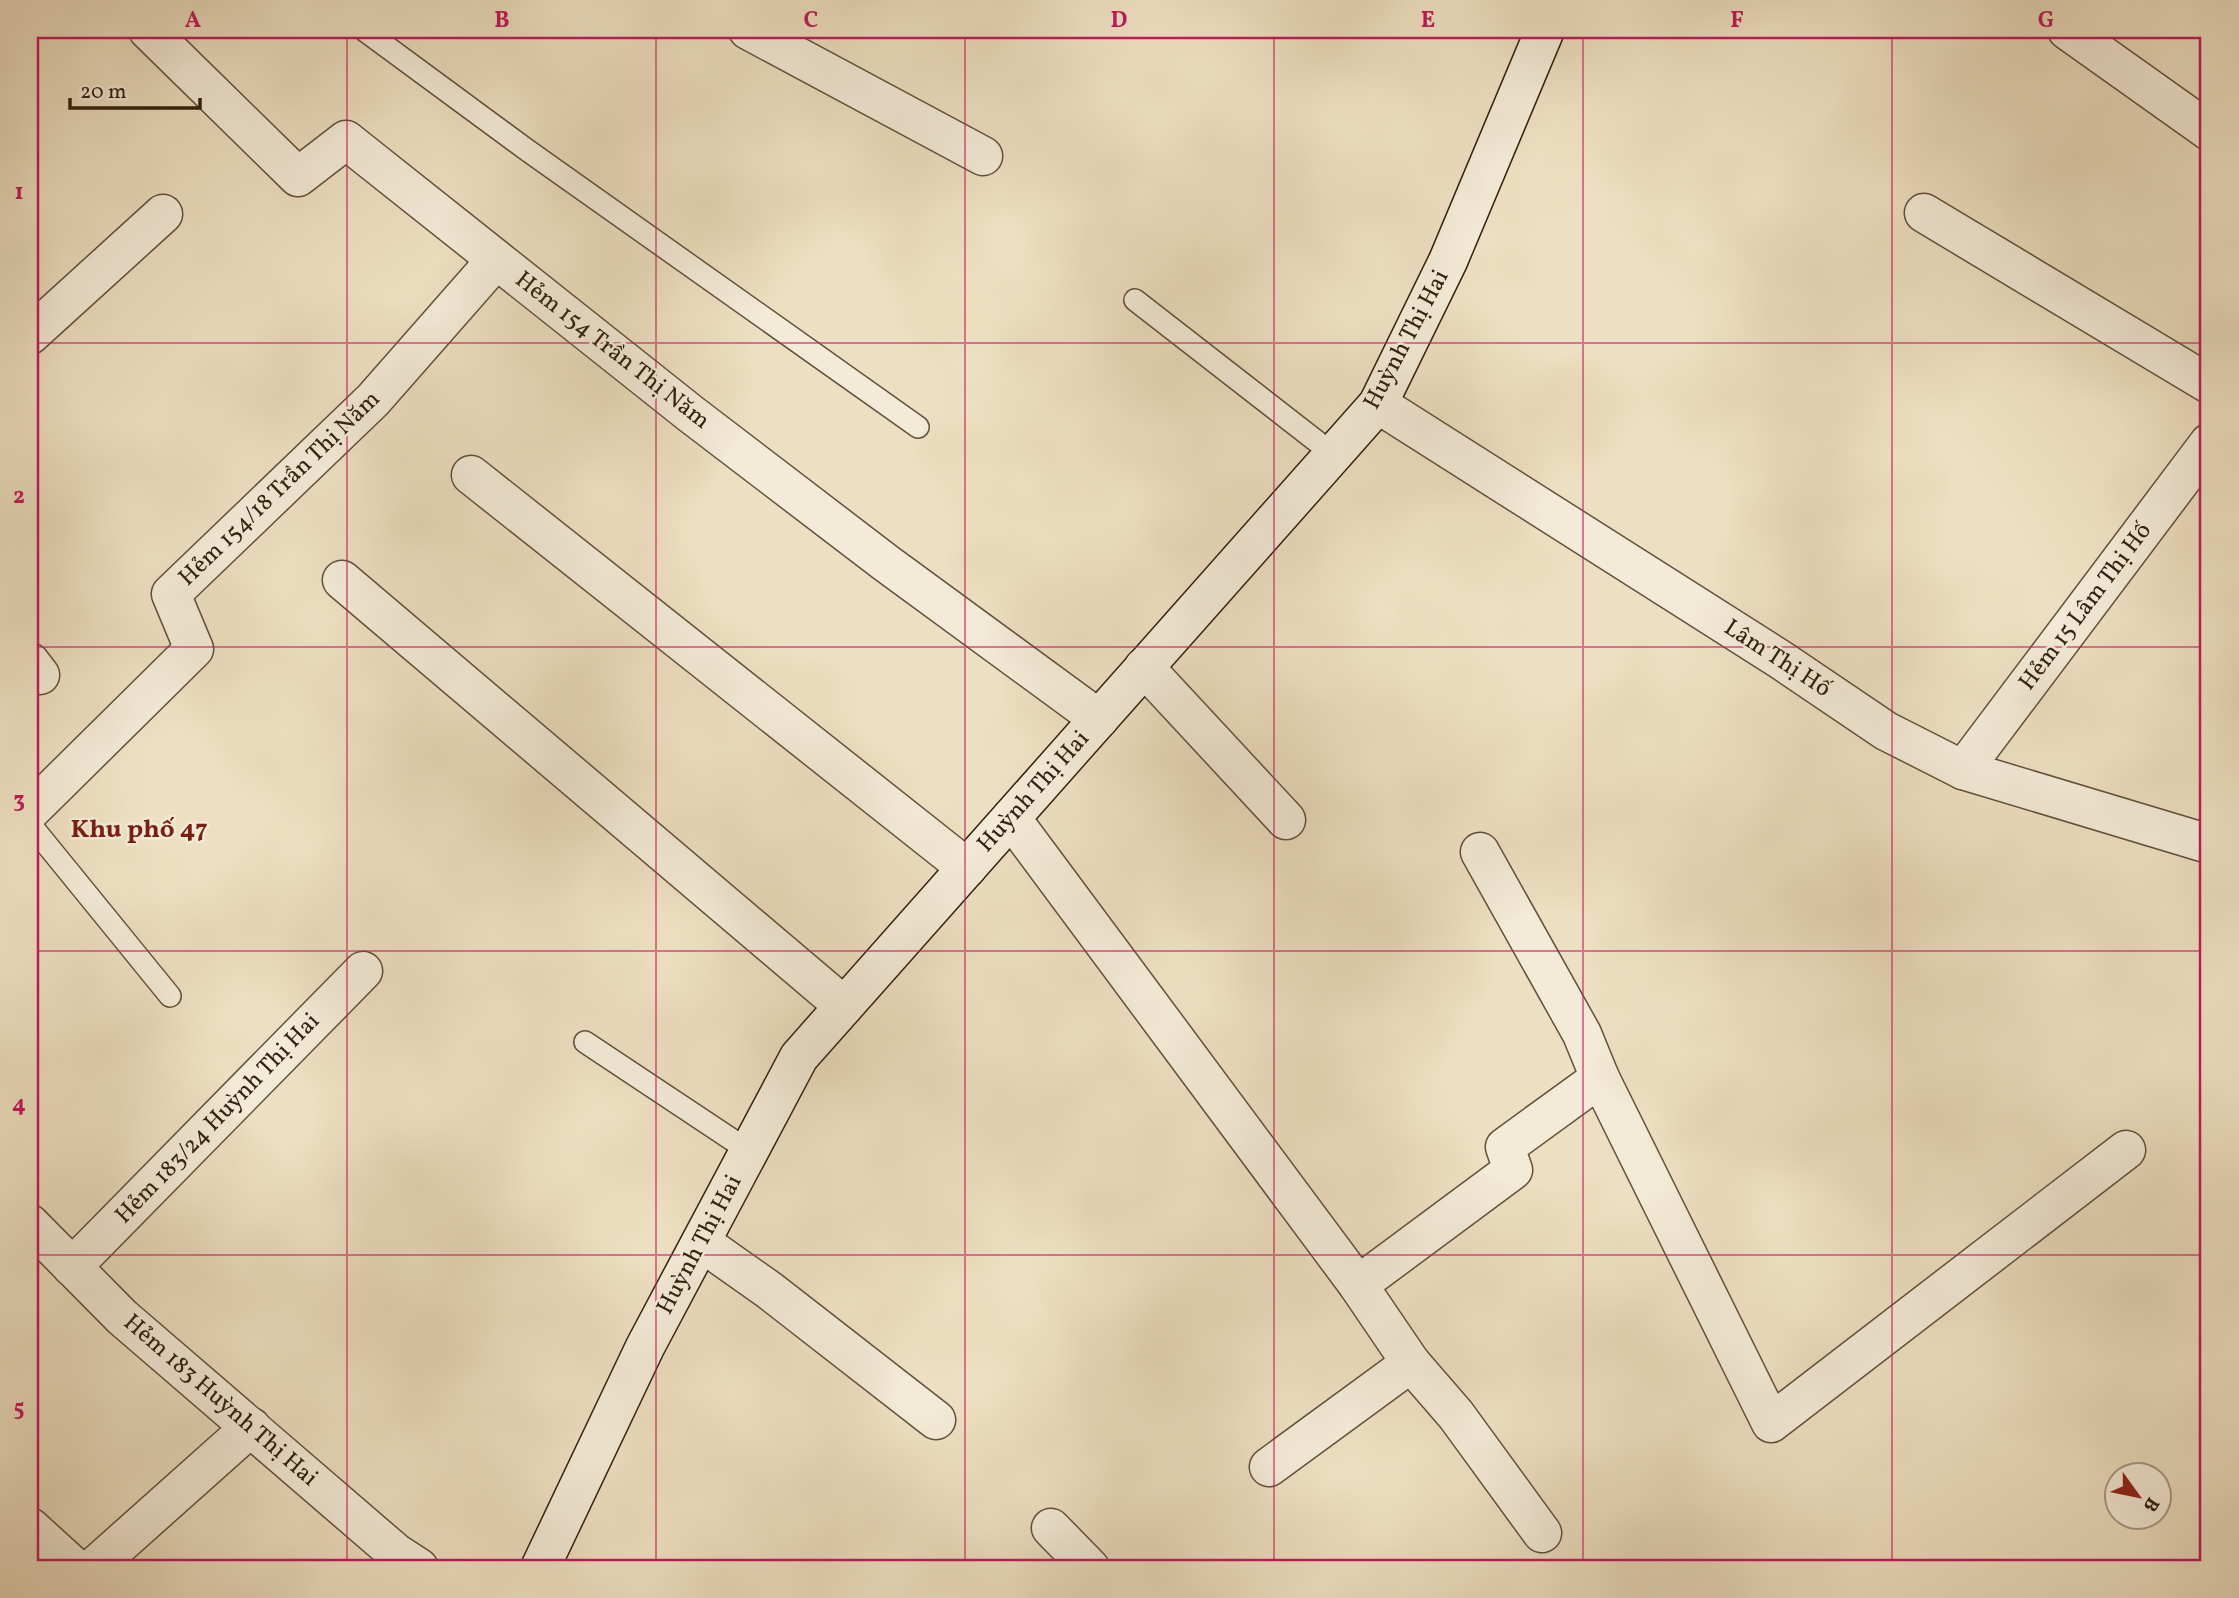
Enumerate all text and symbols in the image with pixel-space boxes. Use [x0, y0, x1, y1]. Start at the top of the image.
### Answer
text: A [185, 5, 201, 37]
text: B [494, 5, 510, 37]
text: C [804, 5, 818, 37]
text: D [1111, 5, 1128, 37]
text: E [1421, 5, 1435, 37]
text: F [1730, 5, 1744, 37]
text: G [2038, 5, 2054, 37]
scale bar [70, 66, 200, 110]
text: 20 m [80, 78, 126, 107]
text: 1 [14, 177, 24, 209]
street label: Hẻm 154 Trần Thị Năm [507, 264, 717, 438]
street label: Huỳnh Thị Hai [1356, 264, 1458, 416]
street label: Hẻm 154/18 Trần Thị Năm [172, 383, 388, 595]
text: 2 [13, 481, 25, 513]
street label: Hẻm 15 Lâm Thị Hố [2011, 516, 2161, 698]
street label: Lâm Thị Hố [1717, 612, 1837, 706]
street label: Huỳnh Thị Hai [970, 724, 1098, 860]
text: 3 [13, 785, 25, 817]
district label: Khu phố 47 [70, 812, 208, 848]
street label: Hẻm 183/24 Huỳnh Thị Hai [108, 1006, 328, 1232]
text: 4 [12, 1089, 26, 1121]
street label: Huỳnh Thị Hai [649, 1169, 751, 1321]
street label: Hẻm 183 Huỳnh Thị Hai [115, 1307, 325, 1495]
text: 5 [13, 1393, 25, 1425]
north arrow [2102, 1462, 2172, 1532]
text: B [2136, 1492, 2165, 1517]

